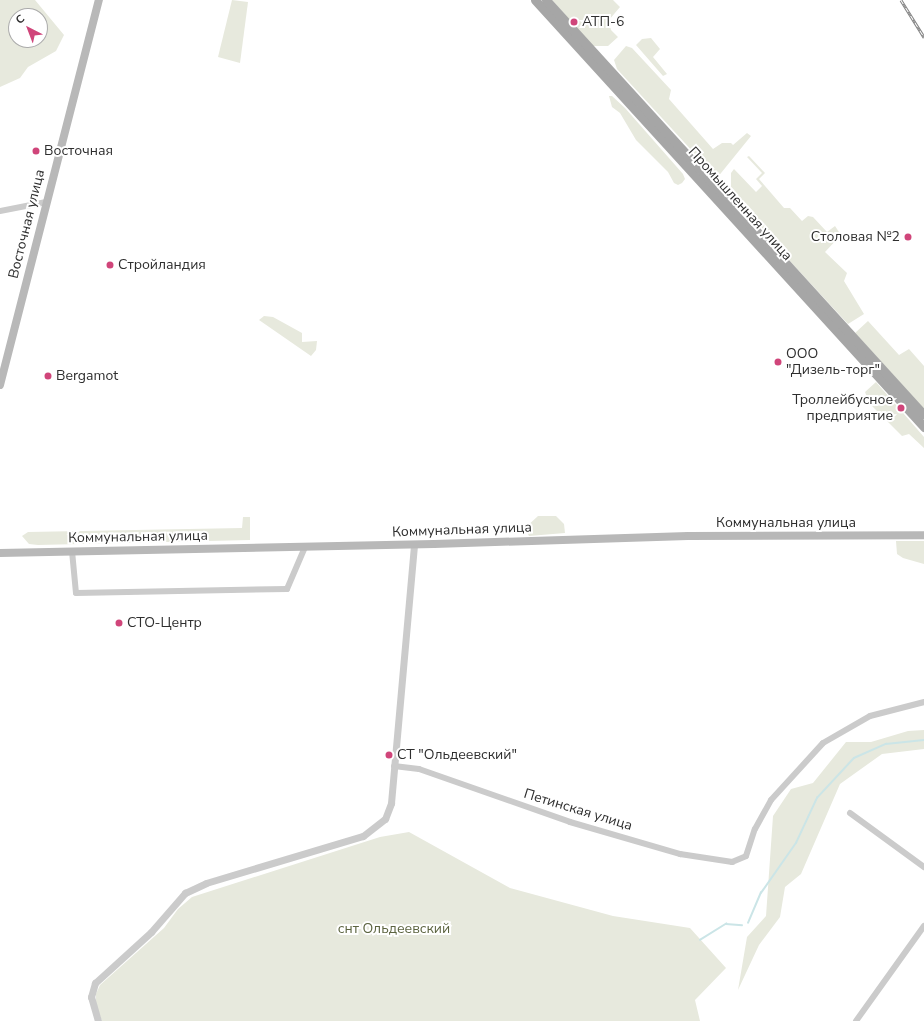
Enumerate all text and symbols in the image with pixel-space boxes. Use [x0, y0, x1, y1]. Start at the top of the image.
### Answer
north arrow [8, 8, 48, 48]
text: С [12, 11, 28, 28]
place label: АТП-6 [582, 14, 624, 30]
marker: АТП-6 [569, 17, 579, 27]
place label: Восточная [44, 143, 113, 159]
street label: Промышленная улица [684, 144, 796, 264]
marker: Восточная [31, 146, 41, 156]
street label: Восточная улица [5, 168, 49, 280]
place label: Столовая №2 [811, 229, 900, 245]
marker: Столовая №2 [903, 232, 913, 242]
place label: Стройландия [118, 257, 206, 273]
marker: Стройландия [105, 260, 115, 270]
place label: ООО "Дизель-торг" [786, 346, 880, 378]
marker: ООО "Дизель-торг" [773, 357, 783, 367]
place label: Bergamot [56, 368, 118, 384]
marker: Bergamot [43, 371, 53, 381]
place label: Троллейбусное предприятие [792, 392, 893, 424]
marker: Троллейбусное предприятие [896, 403, 906, 413]
street label: Коммунальная улица [716, 515, 856, 531]
street label: Коммунальная улица [392, 519, 532, 541]
street label: Коммунальная улица [68, 527, 208, 547]
place label: СТО-Центр [127, 615, 202, 631]
marker: СТО-Центр [114, 618, 124, 628]
place label: СТ "Ольдеевский" [397, 747, 517, 763]
marker: СТ "Ольдеевский" [384, 750, 394, 760]
street label: Петинская улица [522, 786, 634, 834]
park label: снт Ольдеевский [338, 921, 450, 937]

